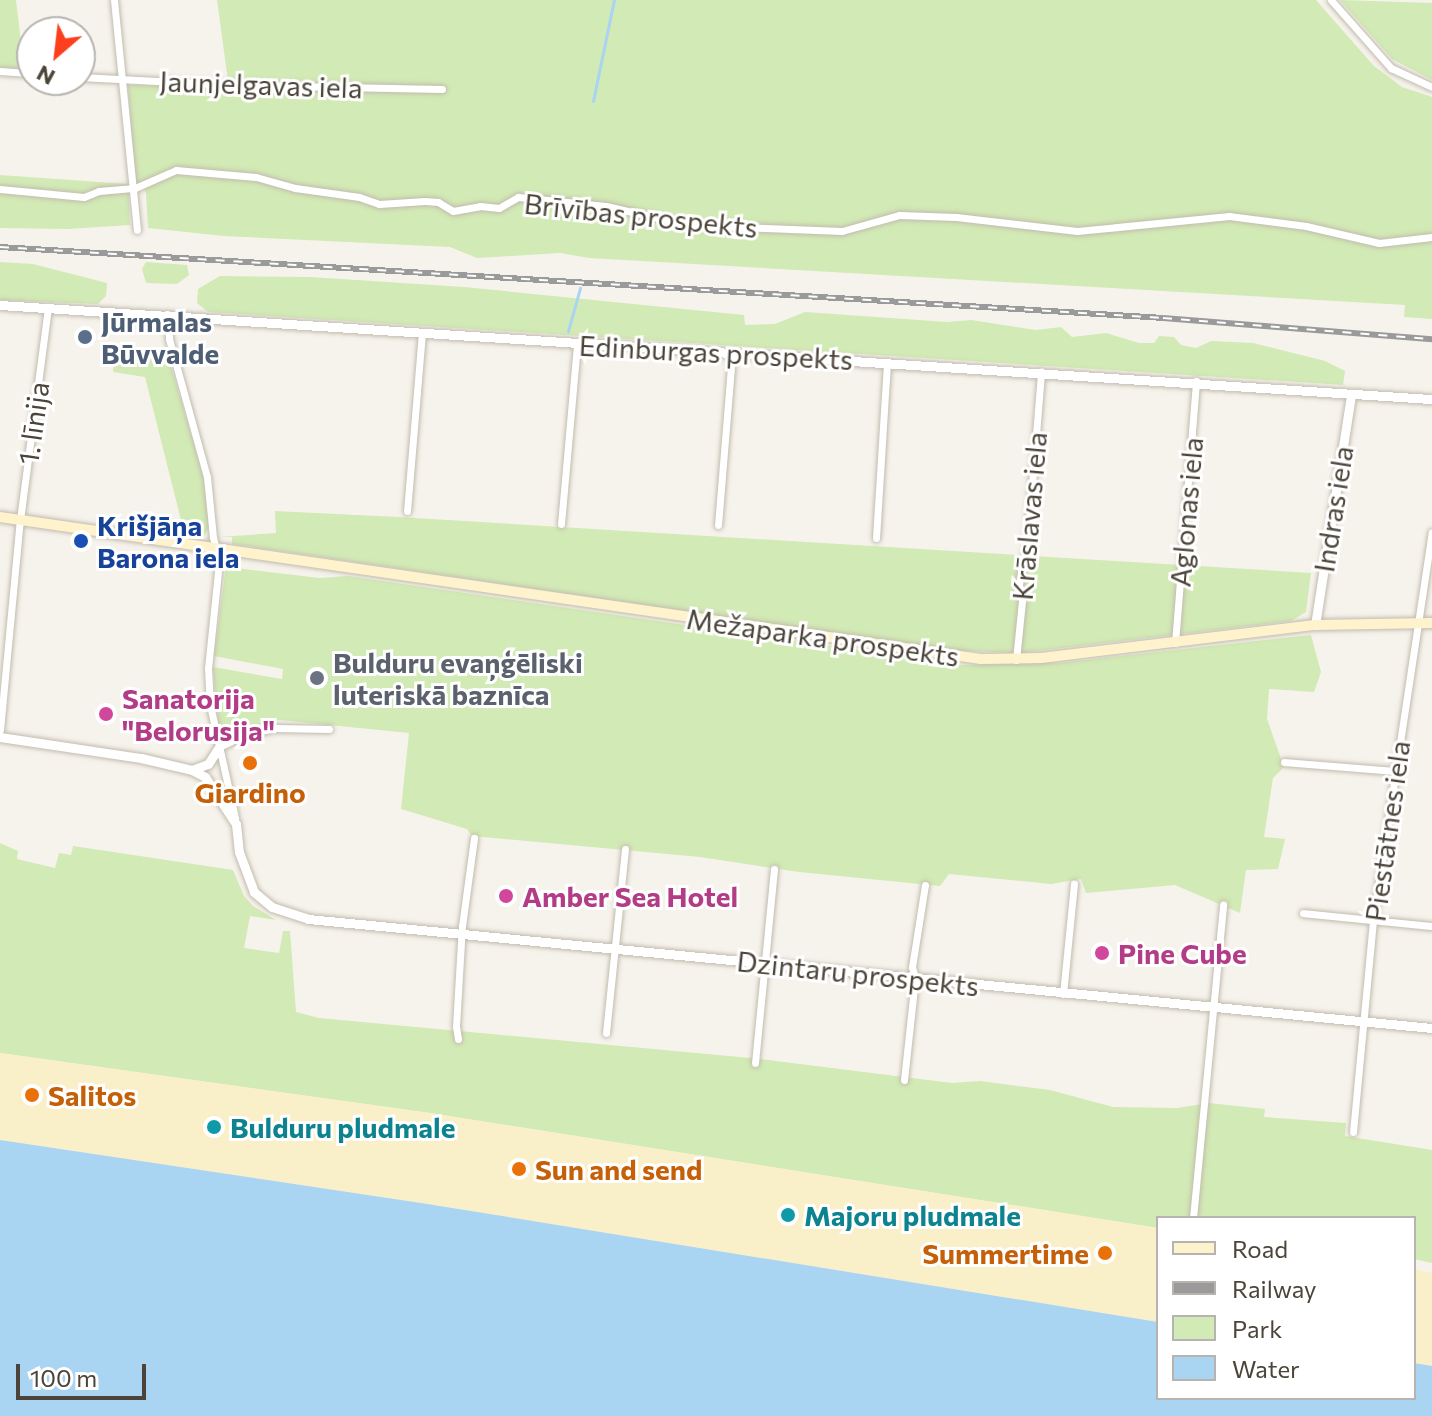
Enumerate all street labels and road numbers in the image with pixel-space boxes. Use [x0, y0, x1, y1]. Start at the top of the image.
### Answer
street label: Jaunjelgavas iela [159, 64, 363, 104]
street label: Brīvības prospekts [523, 186, 759, 244]
street label: Edinburgas prospekts [578, 328, 854, 376]
street label: 1. līnija [11, 379, 55, 467]
street label: Krāslavas iela [1005, 430, 1053, 602]
street label: Aglonas iela [1163, 436, 1209, 588]
street label: Indras iela [1306, 443, 1360, 575]
street label: Mežaparka prospekts [685, 601, 961, 673]
street label: Piestātnes iela [1358, 738, 1416, 924]
street label: Dzintaru prospekts [735, 944, 981, 1002]

